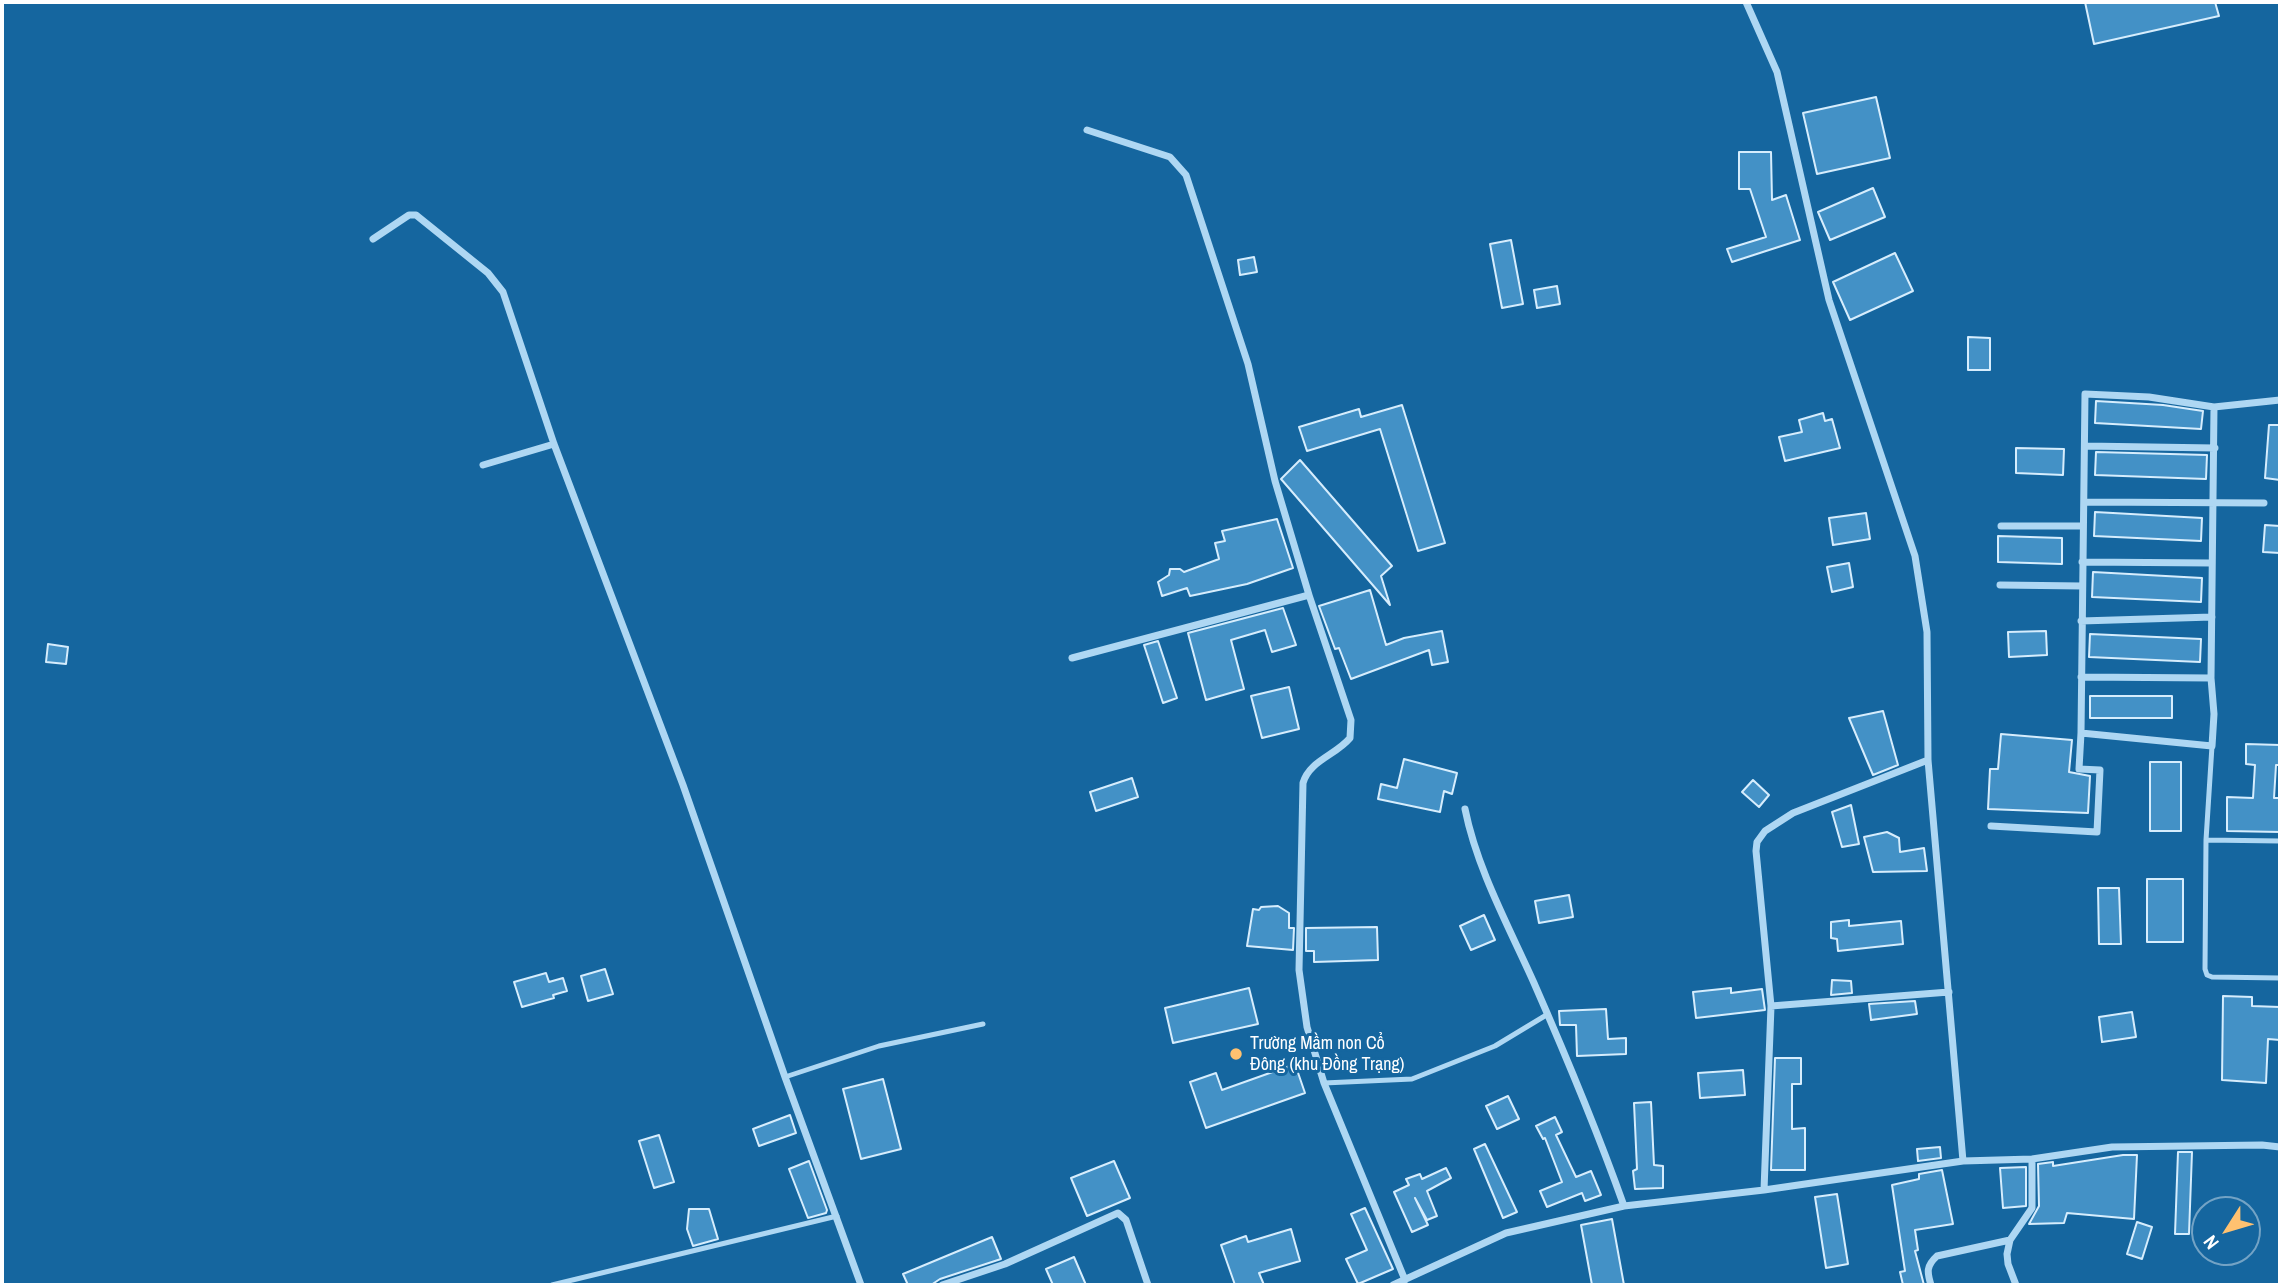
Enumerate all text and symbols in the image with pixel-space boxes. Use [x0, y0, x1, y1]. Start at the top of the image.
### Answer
place label: Trường Mầm non Cổ Đông (khu Đồng Trạng) [1250, 1033, 1405, 1076]
marker: Trường Mầm non Cổ Đông (khu Đồng Trạng) [1228, 1046, 1244, 1062]
north arrow [2191, 1196, 2261, 1266]
text: N [2197, 1230, 2225, 1255]

